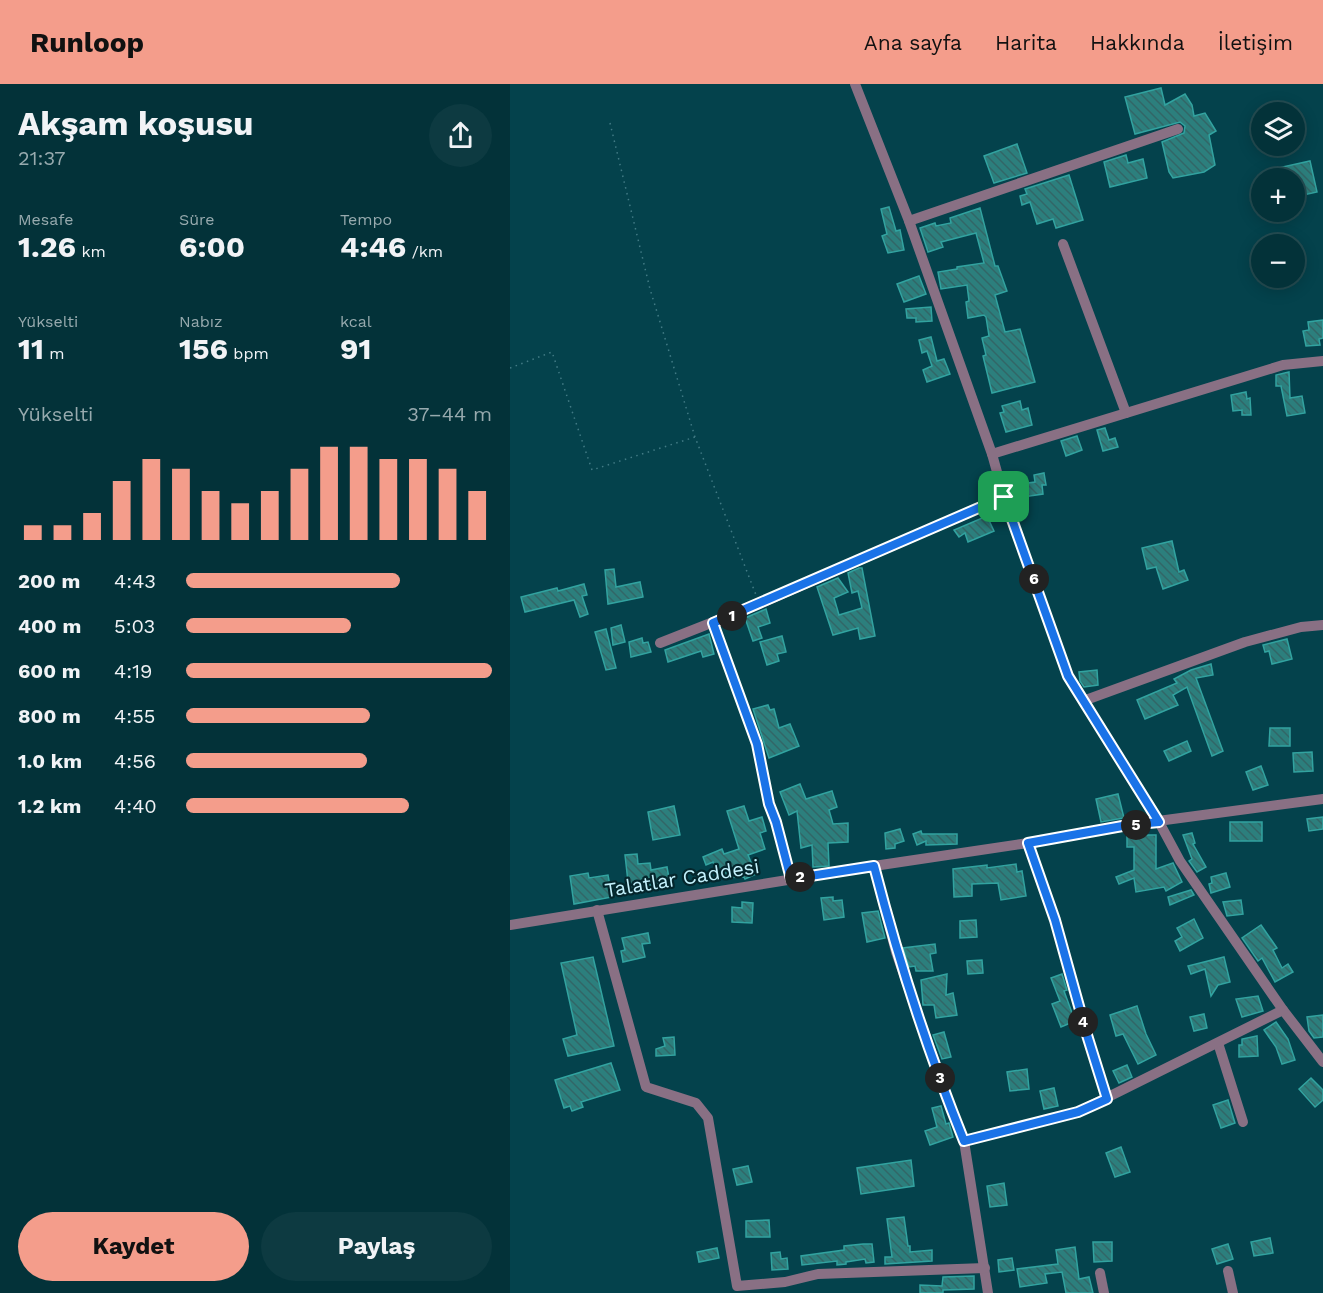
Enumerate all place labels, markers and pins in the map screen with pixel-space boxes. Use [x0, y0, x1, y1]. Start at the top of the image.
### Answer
pin [978, 471, 1029, 522]
pin: 6 [1019, 564, 1049, 594]
pin: 1 [717, 601, 747, 631]
pin: 5 [1121, 810, 1151, 840]
pin: 2 [785, 862, 815, 892]
pin: 4 [1068, 1007, 1098, 1037]
pin: 3 [925, 1063, 955, 1093]

